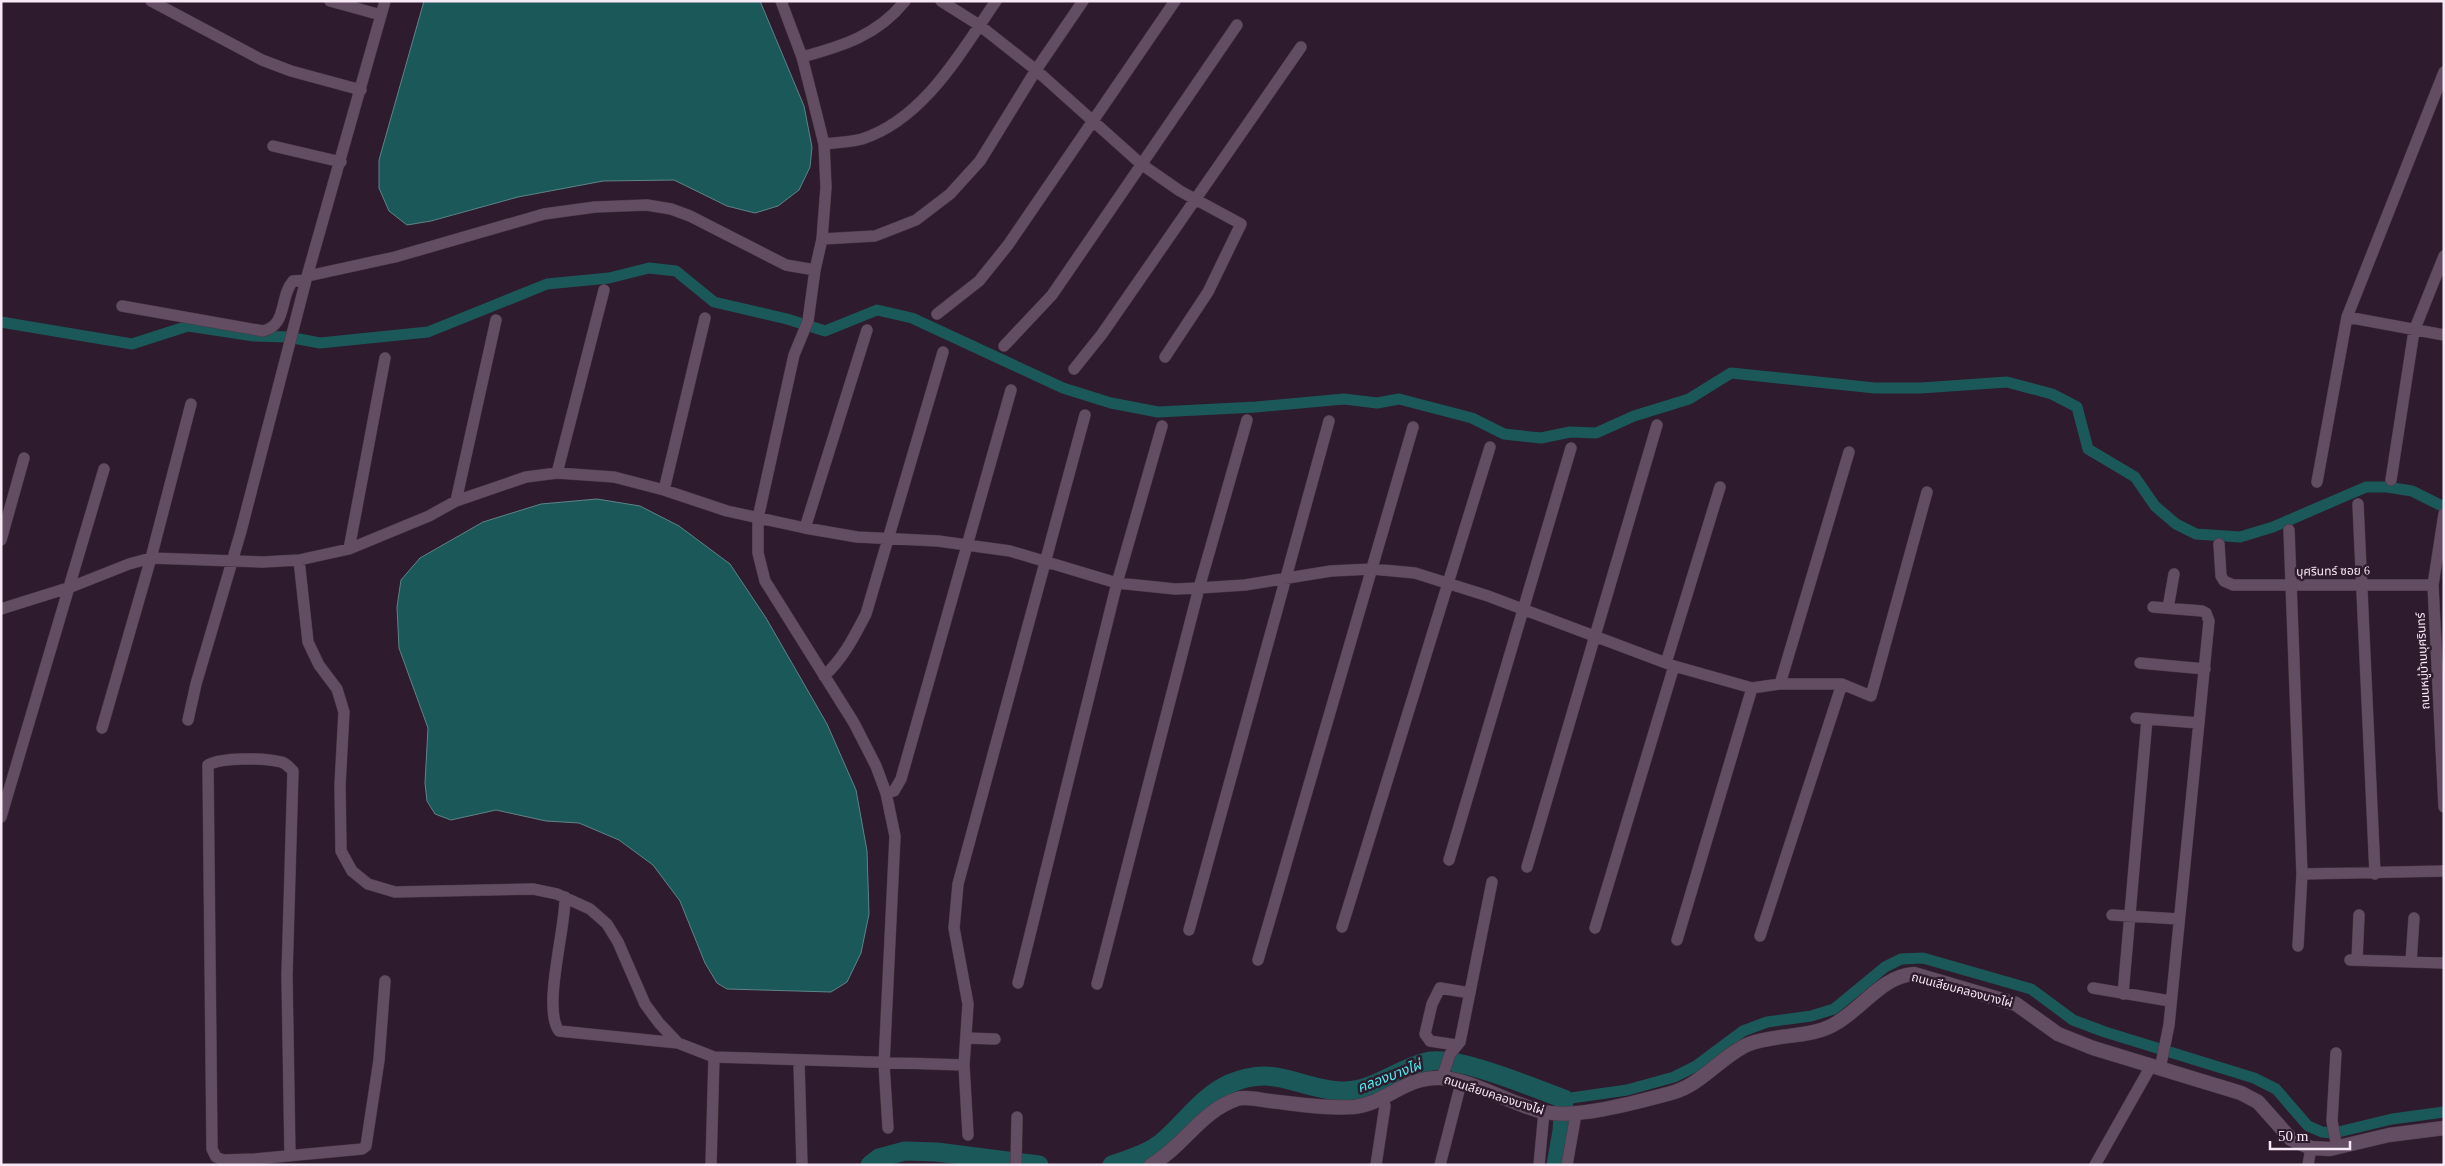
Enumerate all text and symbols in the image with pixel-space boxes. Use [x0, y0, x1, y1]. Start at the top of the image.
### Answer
street label: บุศรินทร์ ซอย 6 [2296, 563, 2370, 579]
street label: ถนนหมู่บ้านบุศรินทร์ [2413, 612, 2433, 710]
street label: ถนนเลียบคลองบางไผ่ [1910, 970, 2014, 1010]
water label: คลองบางไผ่ [1355, 1057, 1425, 1095]
street label: ถนนเลียบคลองบางไผ่ [1442, 1072, 1546, 1118]
scale bar [2270, 1118, 2350, 1150]
text: 50 m [2278, 1128, 2309, 1144]

